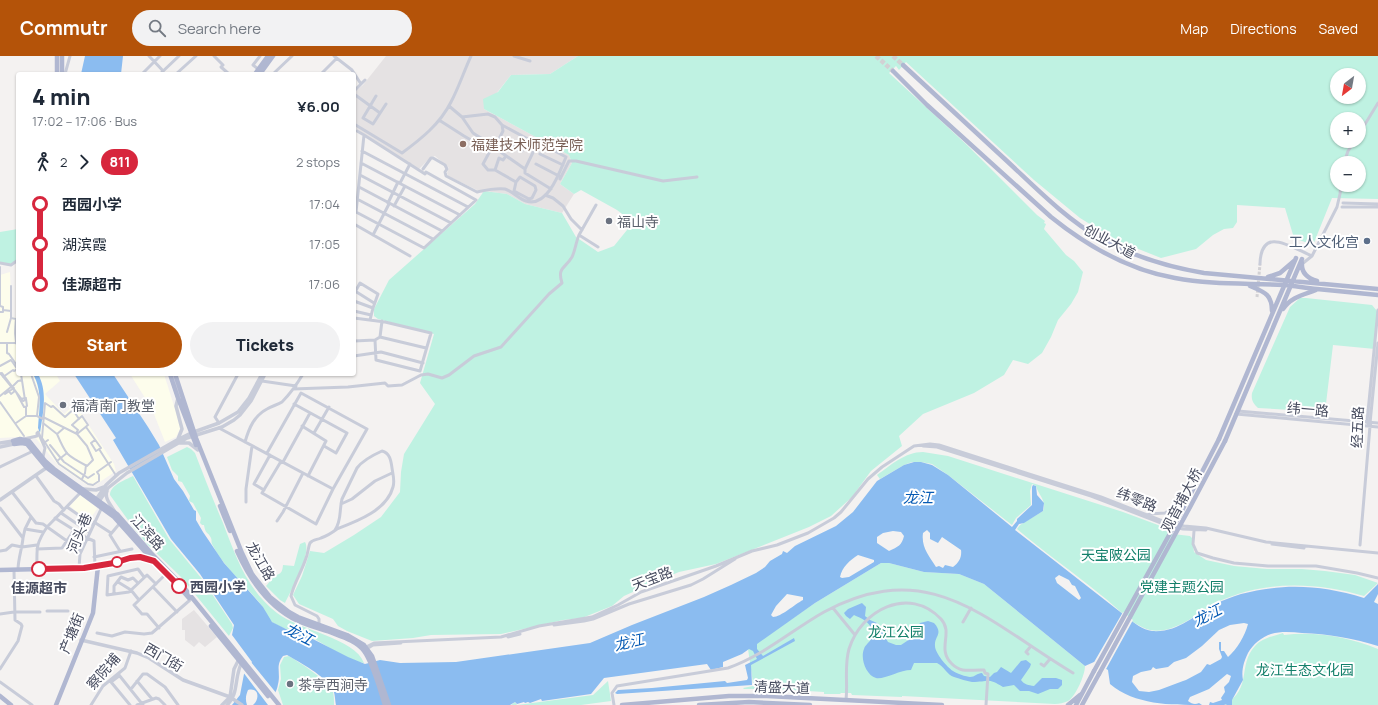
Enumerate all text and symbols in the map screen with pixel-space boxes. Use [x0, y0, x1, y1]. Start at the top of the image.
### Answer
search box [132, 10, 412, 46]
text: Commutr [20, 15, 108, 41]
icon: search [146, 17, 168, 39]
text: Search here [178, 18, 261, 39]
text: Map [1180, 19, 1208, 38]
text: Directions [1230, 19, 1297, 38]
text: Saved [1319, 19, 1358, 38]
north arrow [1330, 68, 1366, 104]
map controls [1330, 68, 1366, 192]
text: 4 min [32, 82, 91, 112]
text: ¥6.00 [297, 96, 340, 117]
text: 17:02 – 17:06 · Bus [32, 112, 137, 130]
button: + [1330, 112, 1366, 148]
place label: 福建技术师范学院 [471, 135, 583, 154]
marker: 福建技术师范学院 [458, 139, 468, 149]
icon: walk [32, 151, 54, 173]
icon: forward [73, 151, 95, 173]
text: 811 [109, 152, 130, 171]
text: 2 [60, 153, 67, 171]
text: 2 stops [296, 153, 340, 171]
button: − [1330, 156, 1366, 192]
text: 西园小学 [62, 194, 122, 215]
text: 17:04 [309, 195, 340, 213]
place label: 福山寺 [617, 212, 659, 231]
marker: 福山寺 [604, 216, 614, 226]
street label: 创业大道 [1081, 219, 1139, 263]
place label: 工人文化宫 [1289, 232, 1359, 251]
text: 湖滨霞 [62, 234, 107, 255]
text: 17:05 [309, 235, 340, 253]
marker: 工人文化宫 [1362, 236, 1372, 246]
text: 佳源超市 [62, 274, 122, 295]
text: 17:06 [309, 275, 340, 293]
button: Start [32, 322, 182, 368]
button: Tickets [190, 322, 340, 368]
place label: 福清南门教堂 [71, 396, 155, 415]
street label: 纬一路 [1286, 398, 1330, 420]
marker: 福清南门教堂 [58, 400, 68, 410]
street label: 经五路 [1347, 406, 1367, 448]
street label: 观音埔大桥 [1156, 465, 1206, 535]
street label: 纬零路 [1114, 483, 1160, 515]
water label: 龙江 [903, 487, 935, 508]
street label: 河头巷 [62, 510, 96, 556]
street label: 江滨路 [127, 510, 169, 554]
street label: 龙江路 [242, 538, 280, 584]
park label: 天宝陂公园 [1081, 545, 1151, 564]
unlabelled marker [111, 556, 123, 568]
marker: 佳源超市 [31, 561, 47, 577]
street label: 天宝路 [629, 562, 675, 594]
place label: 西园小学 [190, 577, 246, 596]
park label: 党建主题公园 [1140, 577, 1224, 596]
place label: 佳源超市 [11, 578, 67, 597]
marker: 西园小学 [171, 578, 187, 594]
water label: 龙江 [1189, 598, 1227, 631]
street label: 产塘街 [54, 610, 88, 656]
water label: 龙江 [281, 618, 319, 651]
park label: 龙江公园 [868, 622, 924, 641]
water label: 龙江 [612, 628, 648, 656]
street label: 西门街 [141, 638, 187, 676]
street label: 察院埔 [82, 649, 124, 693]
park label: 龙江生态文化园 [1256, 660, 1354, 679]
place label: 茶亭西涧寺 [298, 675, 368, 694]
street label: 清盛大道 [754, 677, 810, 697]
marker: 茶亭西涧寺 [285, 679, 295, 689]

